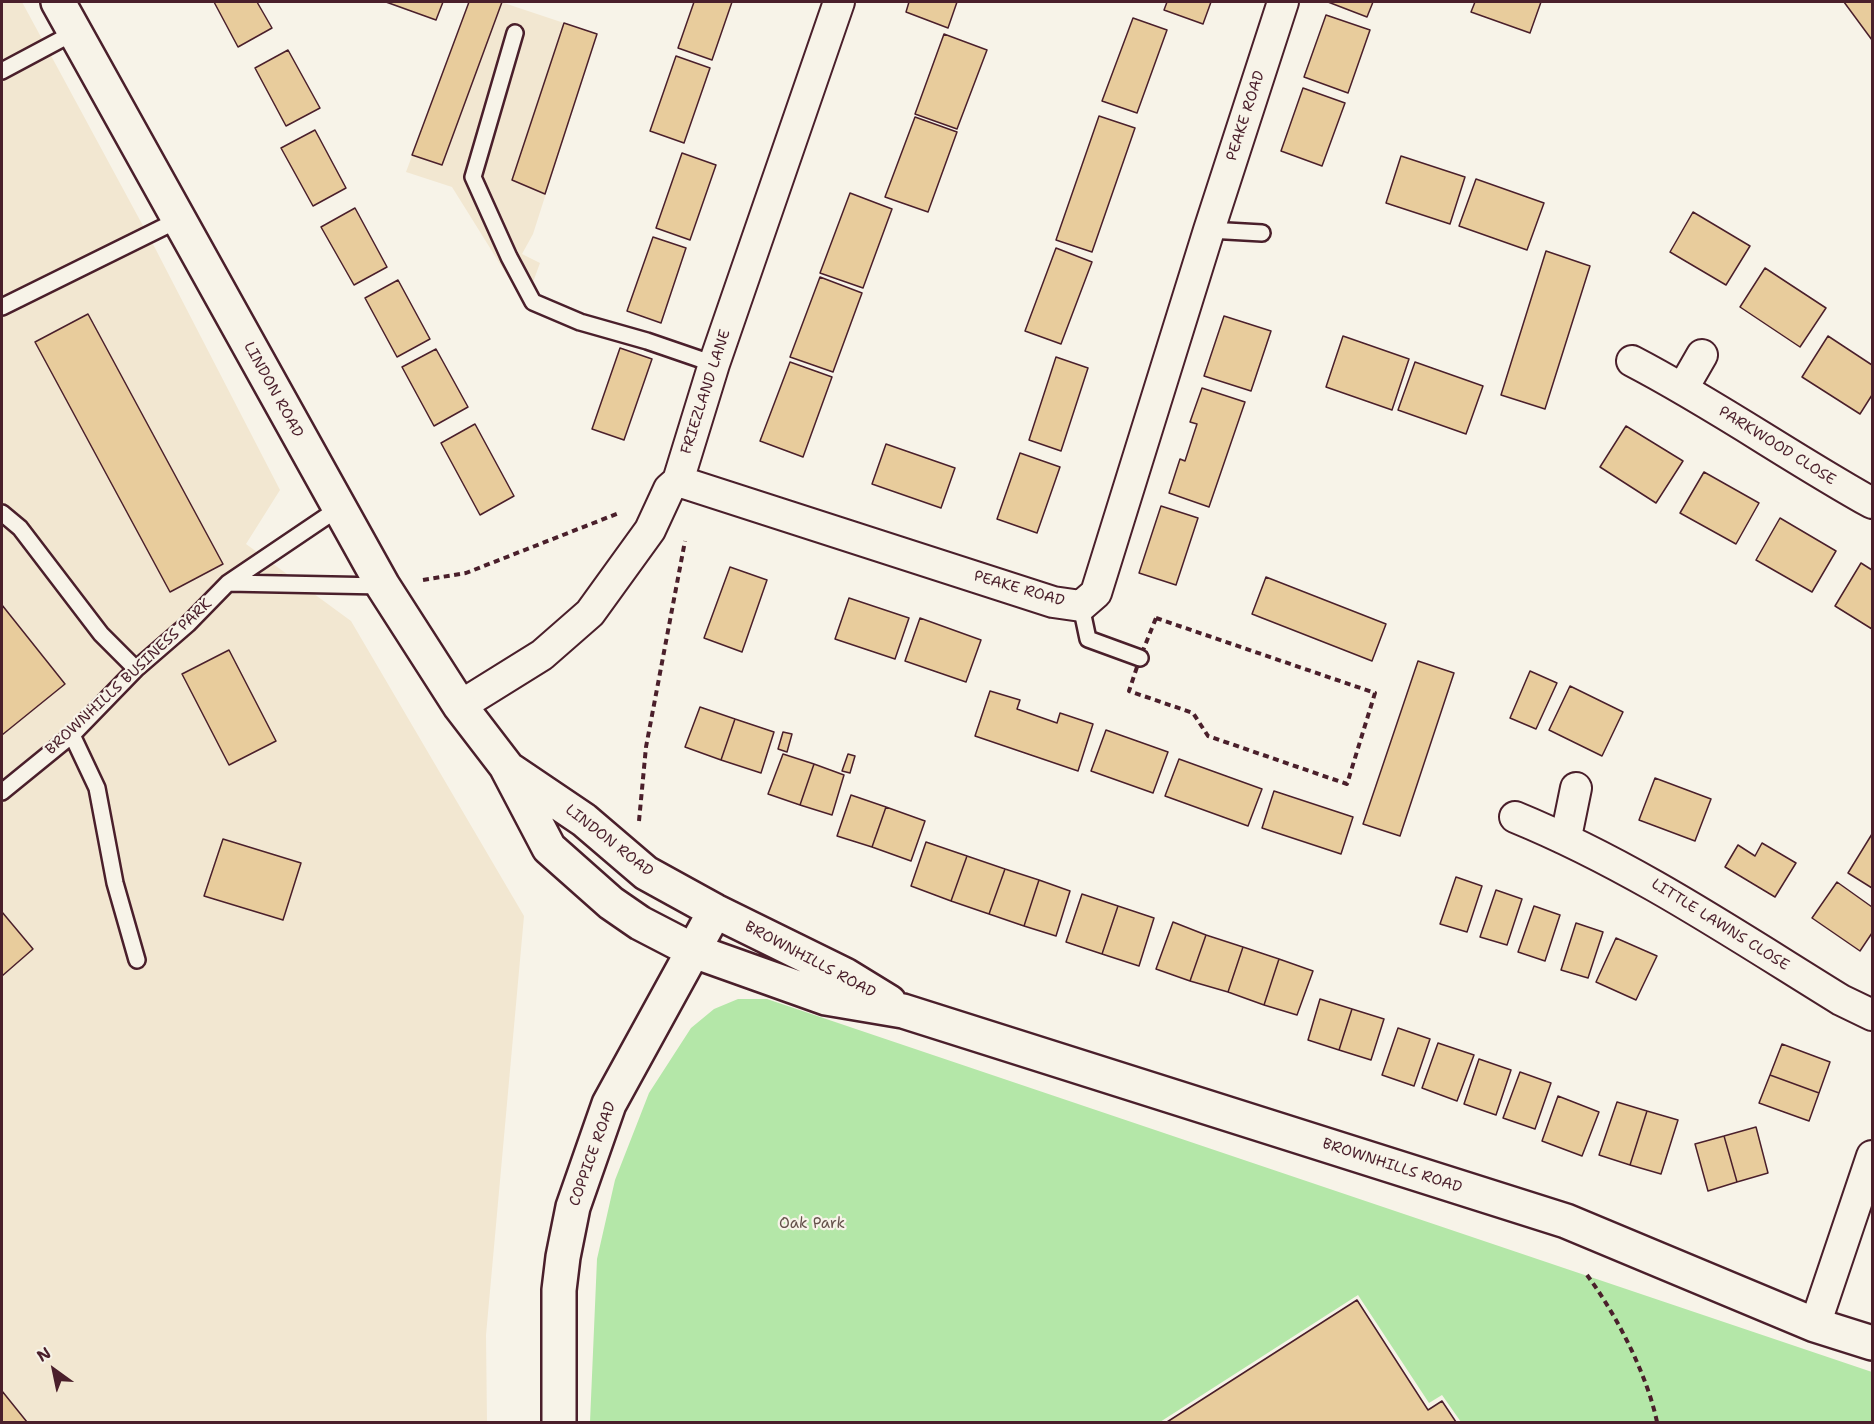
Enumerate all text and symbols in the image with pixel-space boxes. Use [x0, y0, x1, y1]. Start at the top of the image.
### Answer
street label: PEAKE ROAD [1223, 69, 1269, 163]
street label: FRIEZLAND LANE [677, 327, 735, 457]
street label: LINDON ROAD [239, 339, 307, 441]
street label: PARKWOOD CLOSE [1715, 403, 1839, 489]
street label: PEAKE ROAD [971, 567, 1067, 611]
street label: BROWNHILLS BUSINESS PARK [42, 595, 216, 759]
street label: LINDON ROAD [561, 801, 657, 881]
street label: LITTLE LAWNS CLOSE [1648, 875, 1792, 975]
street label: BROWNHILLS ROAD [741, 918, 879, 1002]
street label: COPPICE ROAD [566, 1099, 620, 1209]
street label: BROWNHILLS ROAD [1320, 1135, 1464, 1197]
park label: Oak Park [779, 1215, 845, 1233]
north arrow [24, 1340, 84, 1400]
text: N [33, 1342, 55, 1367]

